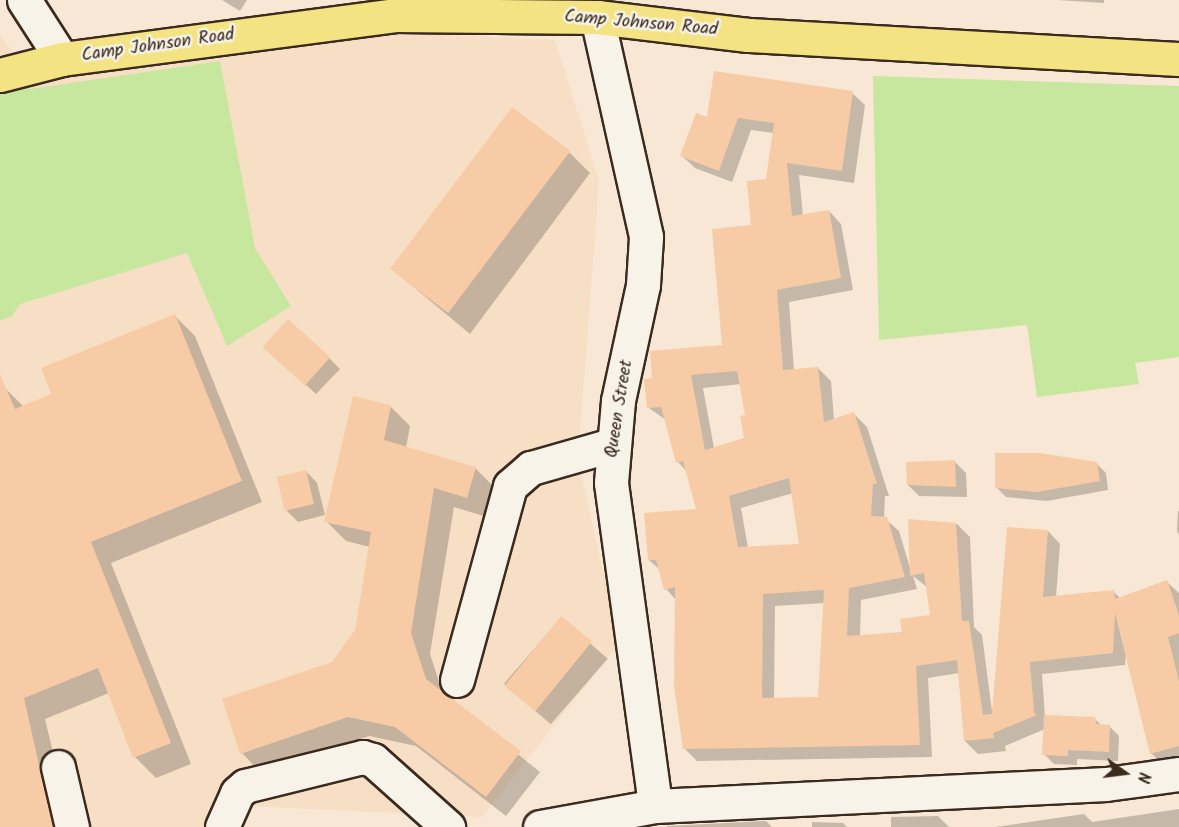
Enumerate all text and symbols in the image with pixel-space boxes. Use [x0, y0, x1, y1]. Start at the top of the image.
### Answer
street label: Camp Johnson Road [563, 7, 719, 41]
street label: Camp Johnson Road [80, 25, 236, 67]
street label: Queen Street [602, 358, 638, 460]
north arrow [1095, 743, 1155, 803]
text: N [1130, 770, 1156, 785]

